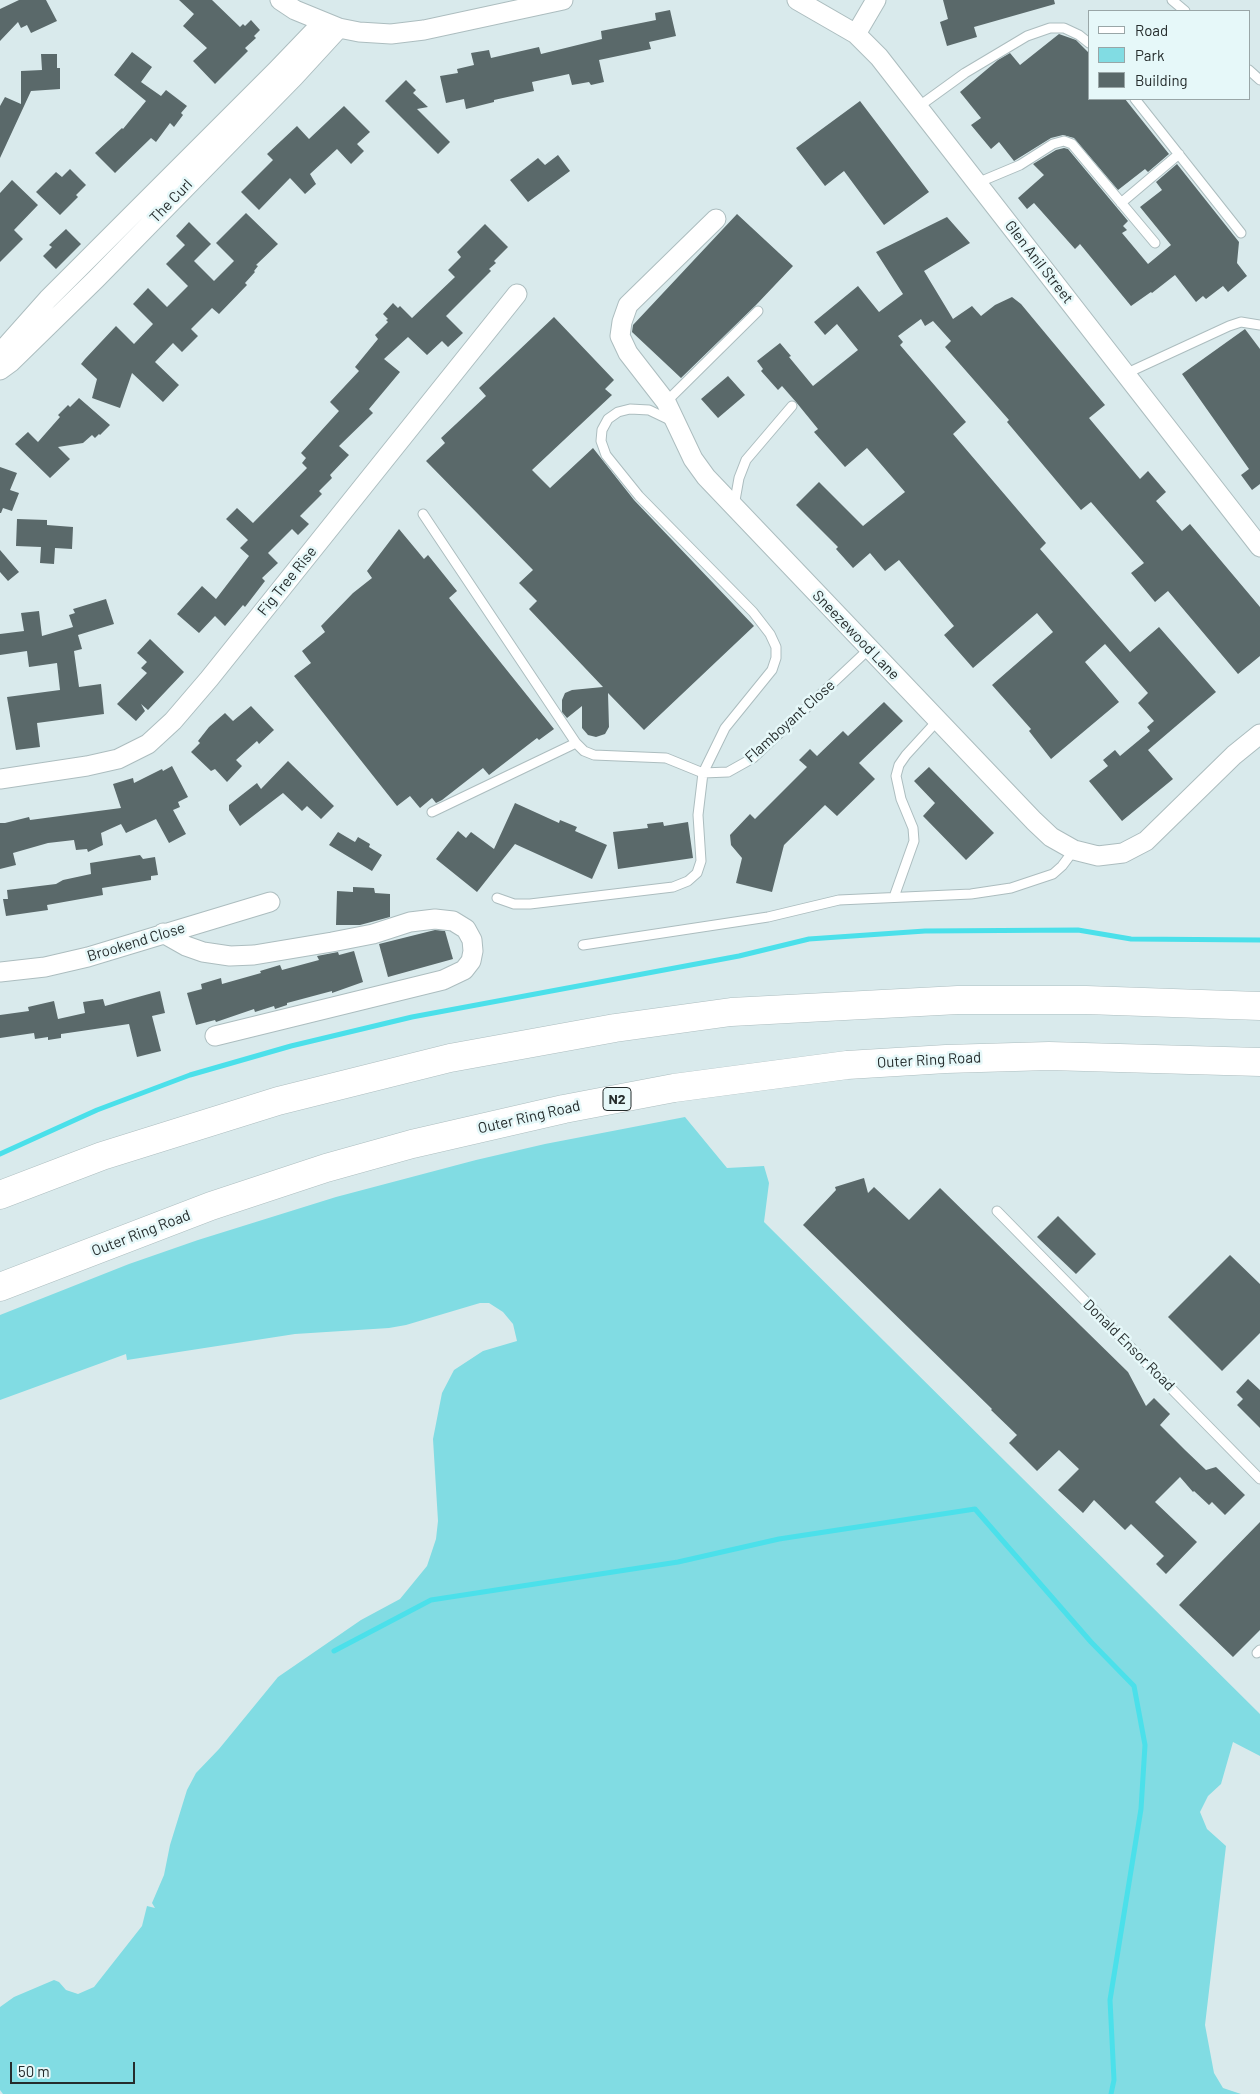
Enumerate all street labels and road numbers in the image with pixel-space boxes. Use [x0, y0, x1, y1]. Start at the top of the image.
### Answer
street label: The Curl [146, 175, 196, 227]
street label: Glen Anil Street [1001, 217, 1077, 307]
street label: Fig Tree Rise [254, 543, 320, 619]
street label: Sneezewood Lane [809, 586, 903, 684]
street label: Flamboyant Close [741, 676, 839, 766]
street label: Brookend Close [85, 919, 187, 965]
street label: Outer Ring Road [876, 1048, 982, 1072]
road number: N2 [603, 1088, 631, 1110]
street label: Outer Ring Road [476, 1096, 582, 1138]
street label: Outer Ring Road [89, 1206, 193, 1260]
street label: Donald Ensor Road [1079, 1295, 1179, 1395]

